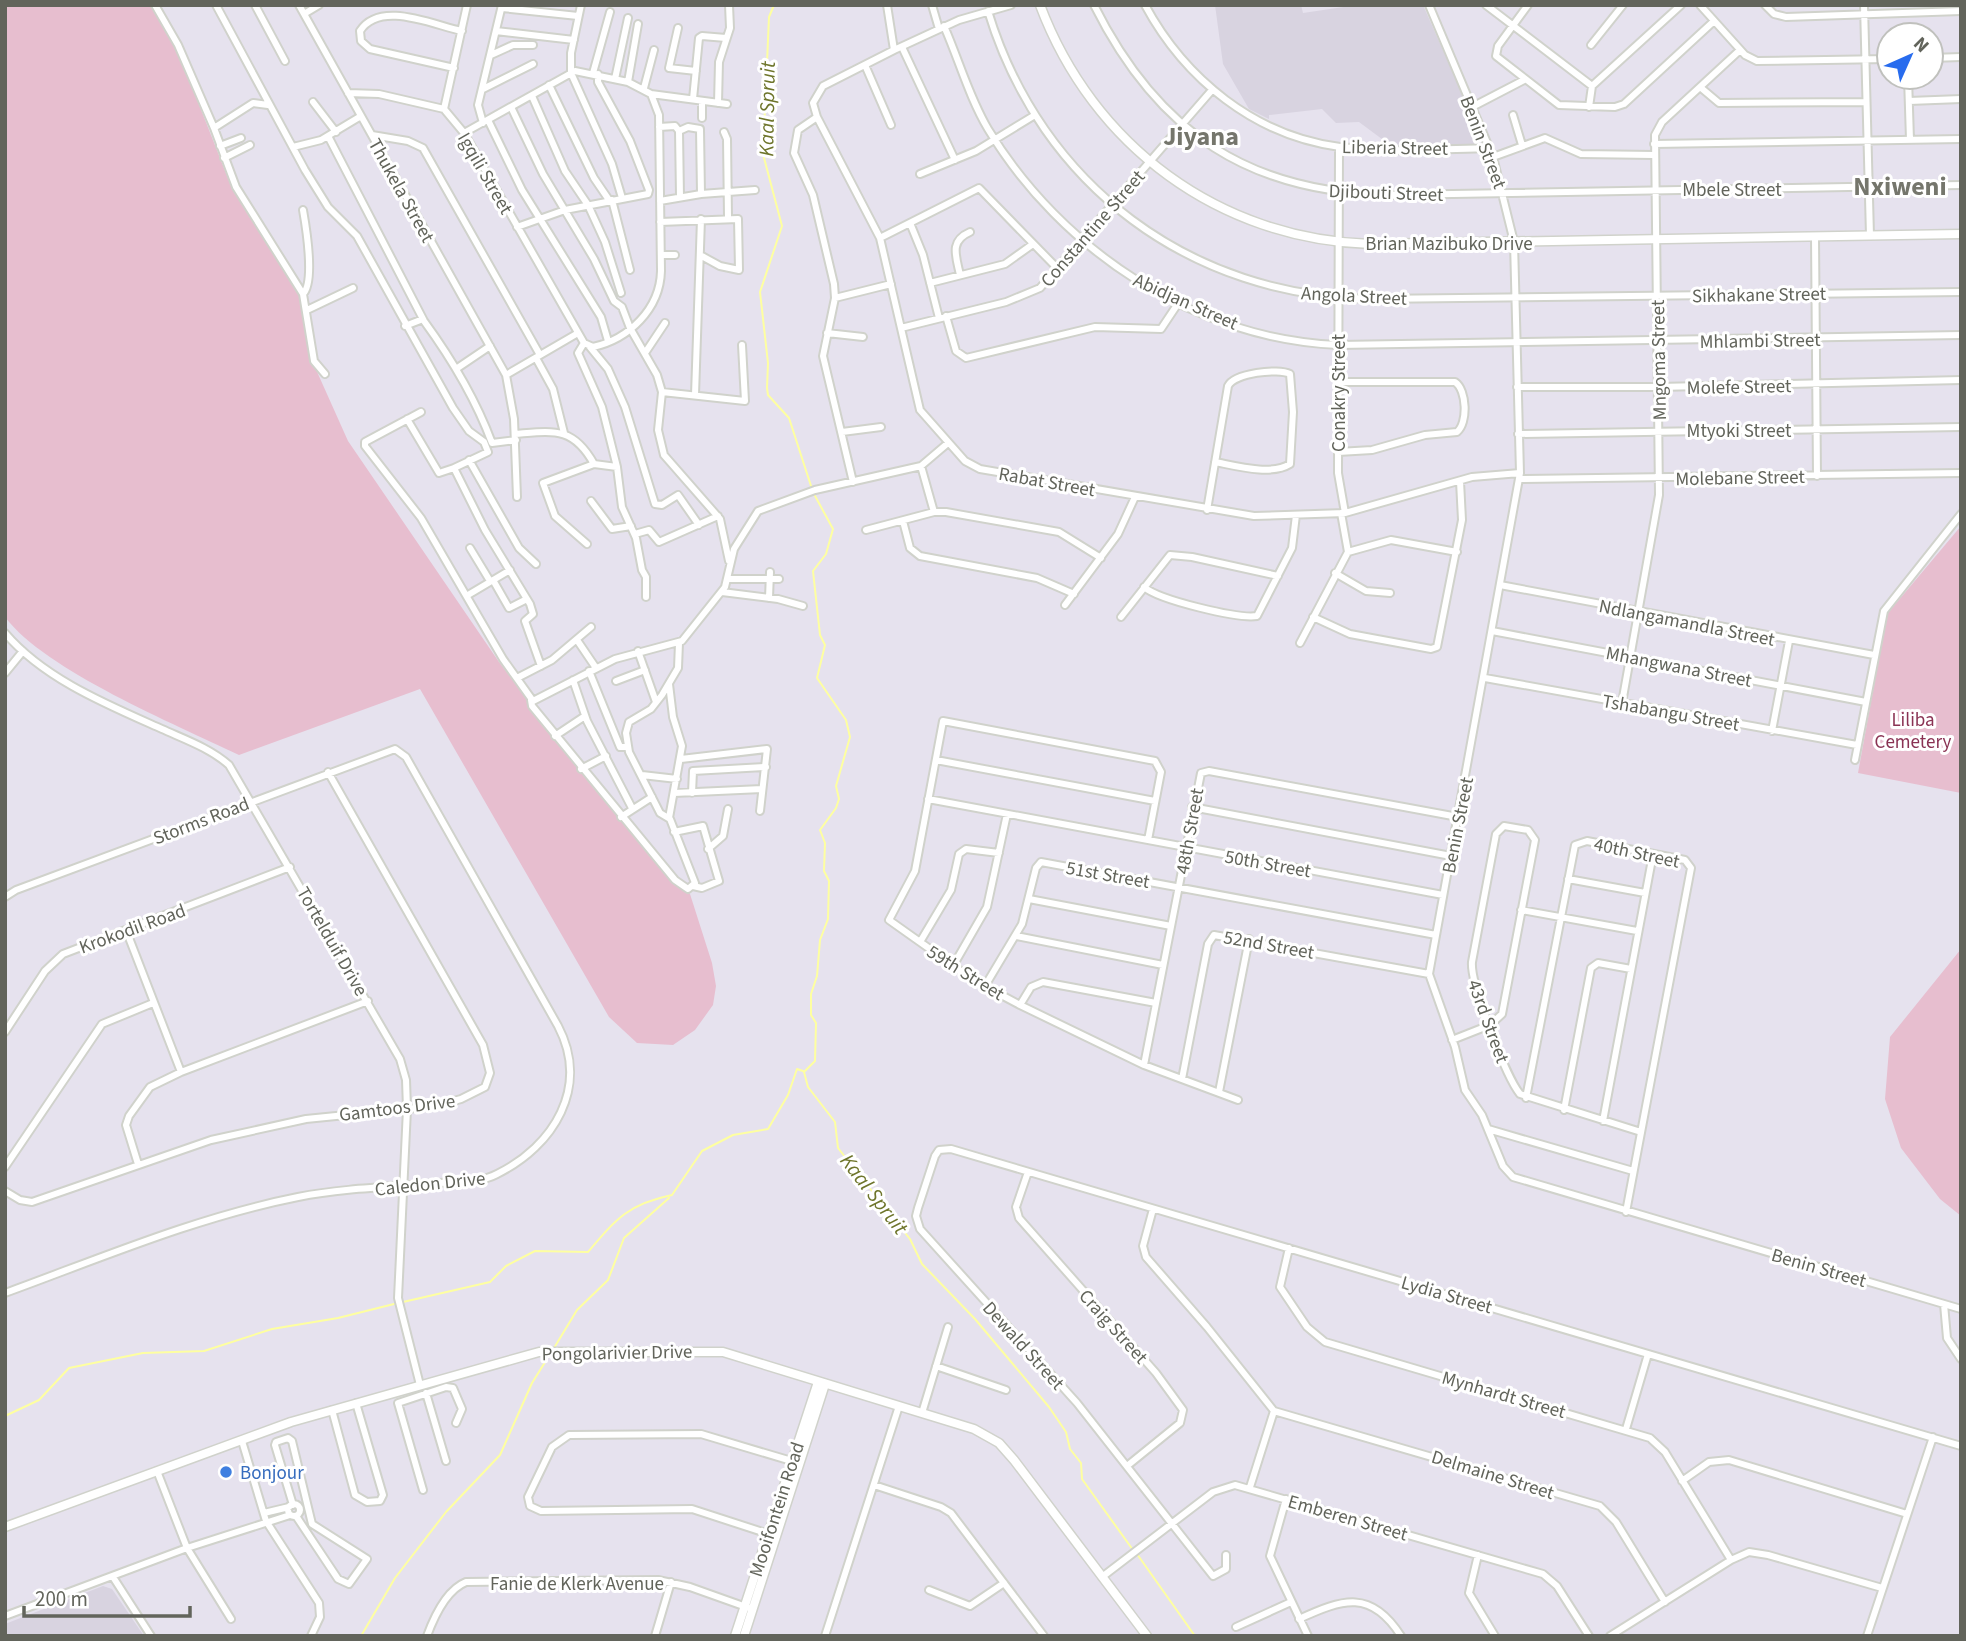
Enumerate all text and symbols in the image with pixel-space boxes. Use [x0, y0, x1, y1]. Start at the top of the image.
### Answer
north arrow [1875, 21, 1945, 91]
text: N [1907, 31, 1935, 59]
water label: Kaal Spruit [751, 60, 783, 157]
street label: Benin Street [1453, 92, 1513, 193]
district label: Jiyana [1163, 118, 1239, 155]
street label: Igqili Street [450, 128, 519, 220]
street label: Thukela Street [361, 134, 441, 248]
street label: Liberia Street [1342, 134, 1449, 163]
street label: Constantine Street [1035, 164, 1152, 293]
district label: Nxiweni [1853, 168, 1947, 205]
street label: Mbele Street [1682, 177, 1782, 204]
street label: Djibouti Street [1328, 178, 1444, 209]
street label: Brian Mazibuko Drive [1365, 231, 1533, 258]
street label: Abidjan Street [1129, 267, 1243, 338]
street label: Angola Street [1300, 280, 1408, 313]
street label: Sikhakane Street [1692, 281, 1827, 310]
street label: Mngoma Street [1645, 299, 1674, 420]
street label: Mhlambi Street [1699, 327, 1821, 356]
street label: Conakry Street [1326, 333, 1353, 452]
street label: Molefe Street [1687, 373, 1792, 402]
street label: Mtyoki Street [1687, 418, 1792, 445]
street label: Rabat Street [996, 461, 1098, 504]
street label: Molebane Street [1675, 464, 1806, 493]
street label: Ndlangamandla Street [1596, 593, 1778, 654]
street label: Mhangwana Street [1603, 640, 1755, 695]
street label: Tshabangu Street [1600, 688, 1742, 739]
park label: Liliba Cemetery [1875, 707, 1952, 756]
street label: Benin Street [1436, 774, 1481, 876]
street label: 48th Street [1170, 785, 1211, 876]
street label: Storms Road [150, 791, 254, 852]
street label: 40th Street [1591, 831, 1683, 876]
street label: 50th Street [1223, 844, 1314, 885]
street label: 51st Street [1064, 855, 1152, 896]
street label: Tortelduif Drive [289, 882, 374, 1001]
street label: Krokodil Road [75, 898, 190, 961]
street label: 52nd Street [1221, 924, 1317, 967]
street label: 59th Street [921, 939, 1010, 1008]
street label: 43rd Street [1460, 976, 1515, 1068]
street label: Gamtoos Drive [338, 1088, 457, 1129]
water label: Kaal Spruit [833, 1147, 916, 1242]
street label: Caledon Drive [374, 1165, 487, 1204]
street label: Benin Street [1768, 1242, 1870, 1295]
street label: Lydia Street [1398, 1270, 1496, 1321]
street label: Craig Street [1072, 1284, 1154, 1371]
street label: Dewald Street [976, 1296, 1070, 1397]
street label: Pongolarivier Drive [541, 1339, 693, 1368]
street label: Mynhardt Street [1438, 1365, 1569, 1426]
street label: Mooifontein Road [743, 1439, 812, 1580]
street label: Delmaine Street [1428, 1444, 1558, 1507]
place label: Bonjour [240, 1460, 304, 1487]
marker: Bonjour [218, 1464, 234, 1480]
street label: Emberen Street [1285, 1488, 1411, 1549]
street label: Fanie de Klerk Avenue [490, 1571, 664, 1598]
scale bar [24, 1574, 191, 1618]
text: 200 m [35, 1584, 88, 1614]

